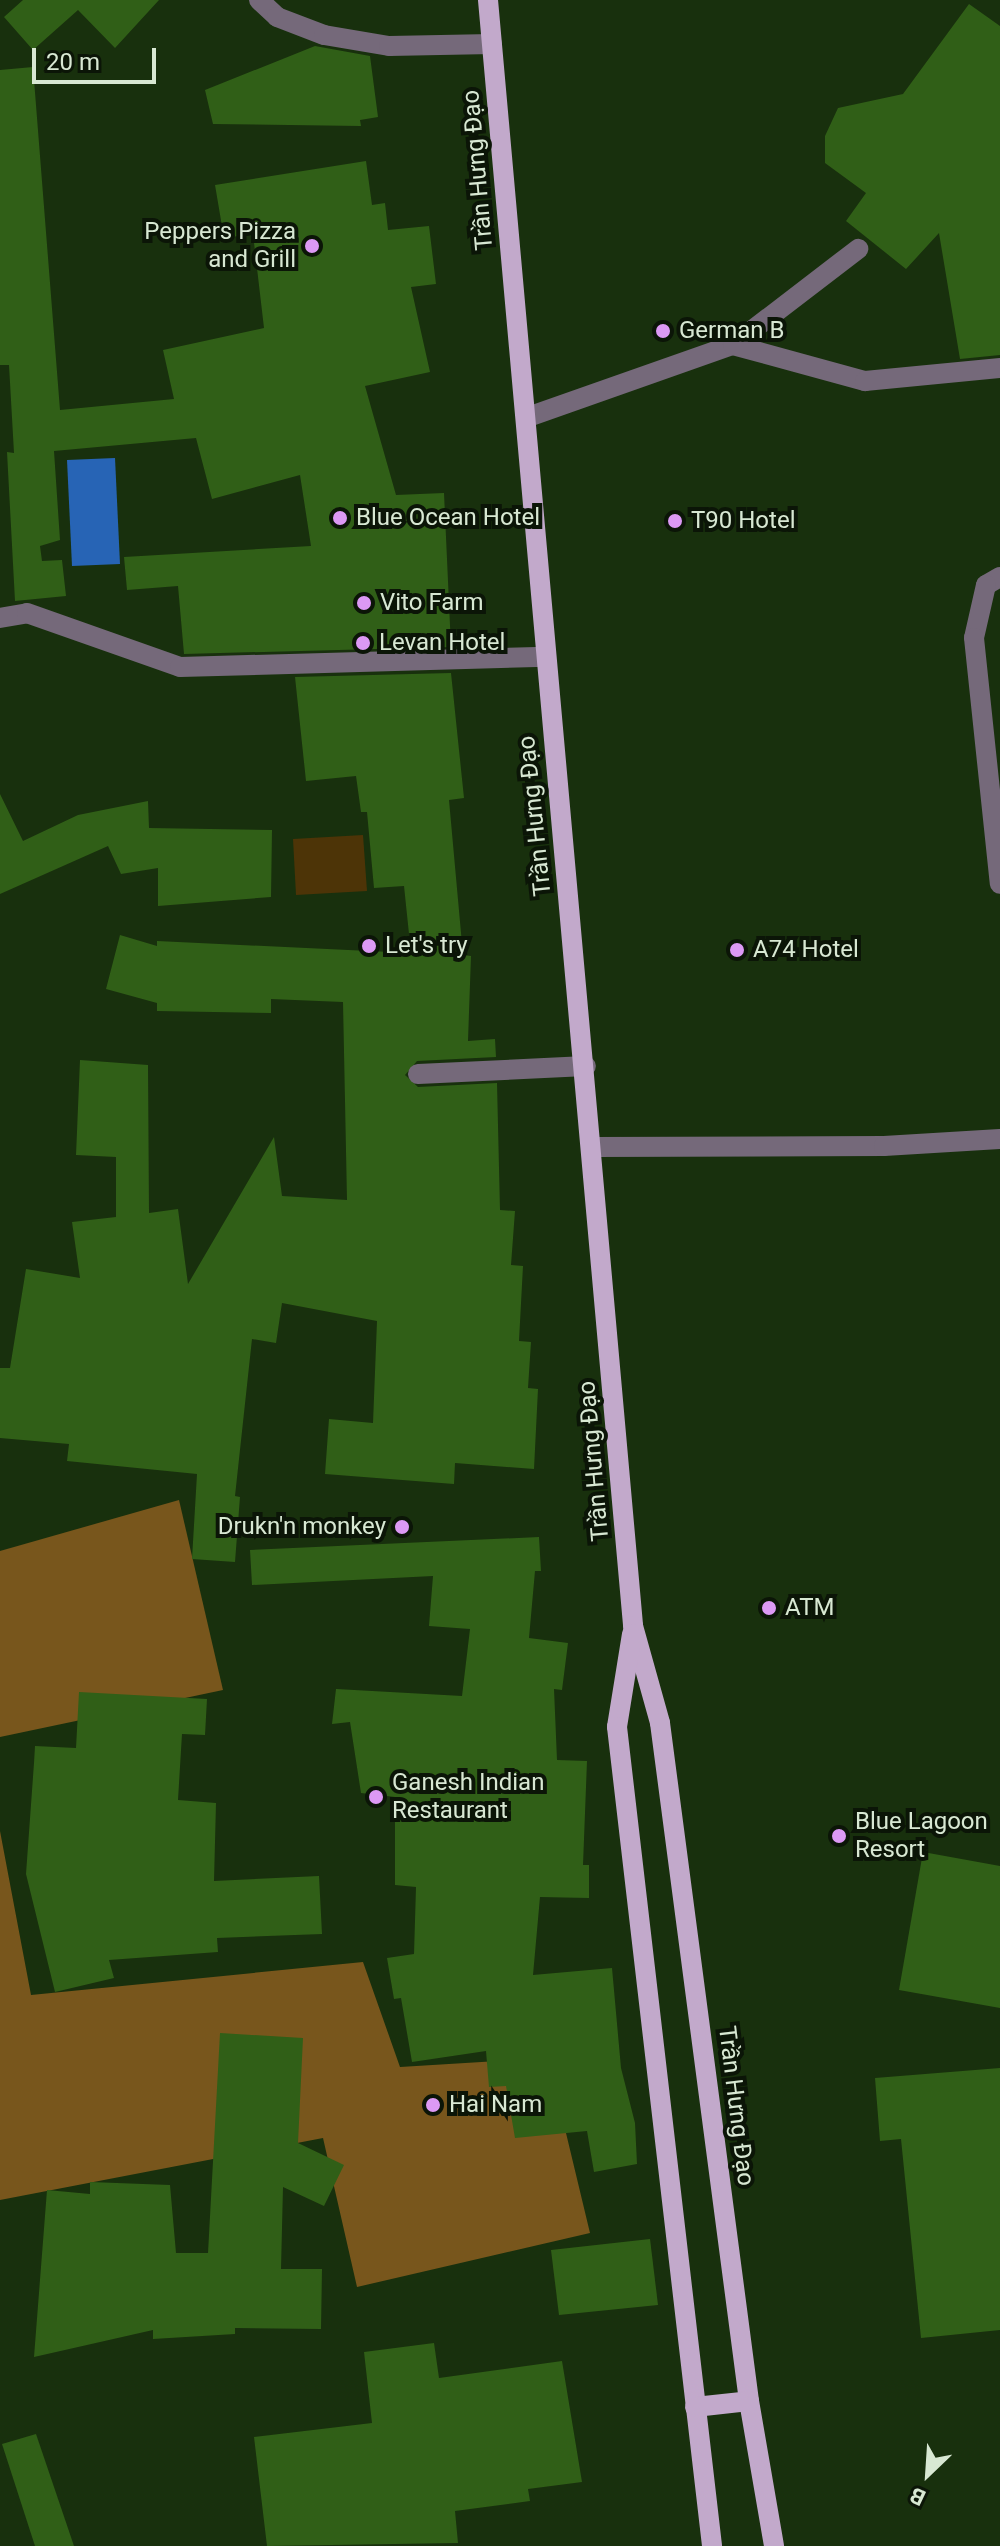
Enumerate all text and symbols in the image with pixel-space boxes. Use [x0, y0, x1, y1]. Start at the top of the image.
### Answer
scale bar [36, 32, 160, 82]
text: 20 m [46, 48, 100, 76]
street label: Trần Hưng Đạo [457, 89, 499, 251]
place label: Peppers Pizza and Grill [144, 218, 296, 274]
marker: Peppers Pizza and Grill [303, 237, 321, 255]
place label: German B [679, 317, 784, 345]
marker: German B [654, 322, 672, 340]
place label: Blue Ocean Hotel [356, 504, 540, 532]
place label: T90 Hotel [691, 507, 795, 535]
marker: Blue Ocean Hotel [331, 509, 349, 527]
marker: T90 Hotel [666, 512, 684, 530]
place label: Vito Farm [380, 589, 483, 617]
marker: Vito Farm [355, 594, 373, 612]
place label: Levan Hotel [379, 629, 505, 657]
marker: Levan Hotel [354, 634, 372, 652]
street label: Trần Hưng Đạo [512, 735, 558, 897]
place label: Let's try [385, 932, 468, 960]
place label: A74 Hotel [753, 936, 859, 964]
marker: Let's try [360, 937, 378, 955]
marker: A74 Hotel [728, 941, 746, 959]
street label: Trần Hưng Đạo [573, 1380, 615, 1542]
place label: Drukn'n monkey [218, 1513, 386, 1541]
marker: Drukn'n monkey [393, 1518, 411, 1536]
place label: ATM [785, 1594, 834, 1622]
marker: ATM [760, 1599, 778, 1617]
place label: Ganesh Indian Restaurant [392, 1769, 544, 1825]
marker: Ganesh Indian Restaurant [367, 1788, 385, 1806]
place label: Blue Lagoon Resort [855, 1808, 988, 1864]
marker: Blue Lagoon Resort [830, 1827, 848, 1845]
street label: Trần Hưng Đạo [712, 2024, 760, 2188]
place label: Hai Nam [449, 2091, 542, 2119]
marker: Hai Nam [424, 2096, 442, 2114]
north arrow [888, 2434, 968, 2514]
text: B [906, 2482, 929, 2511]

